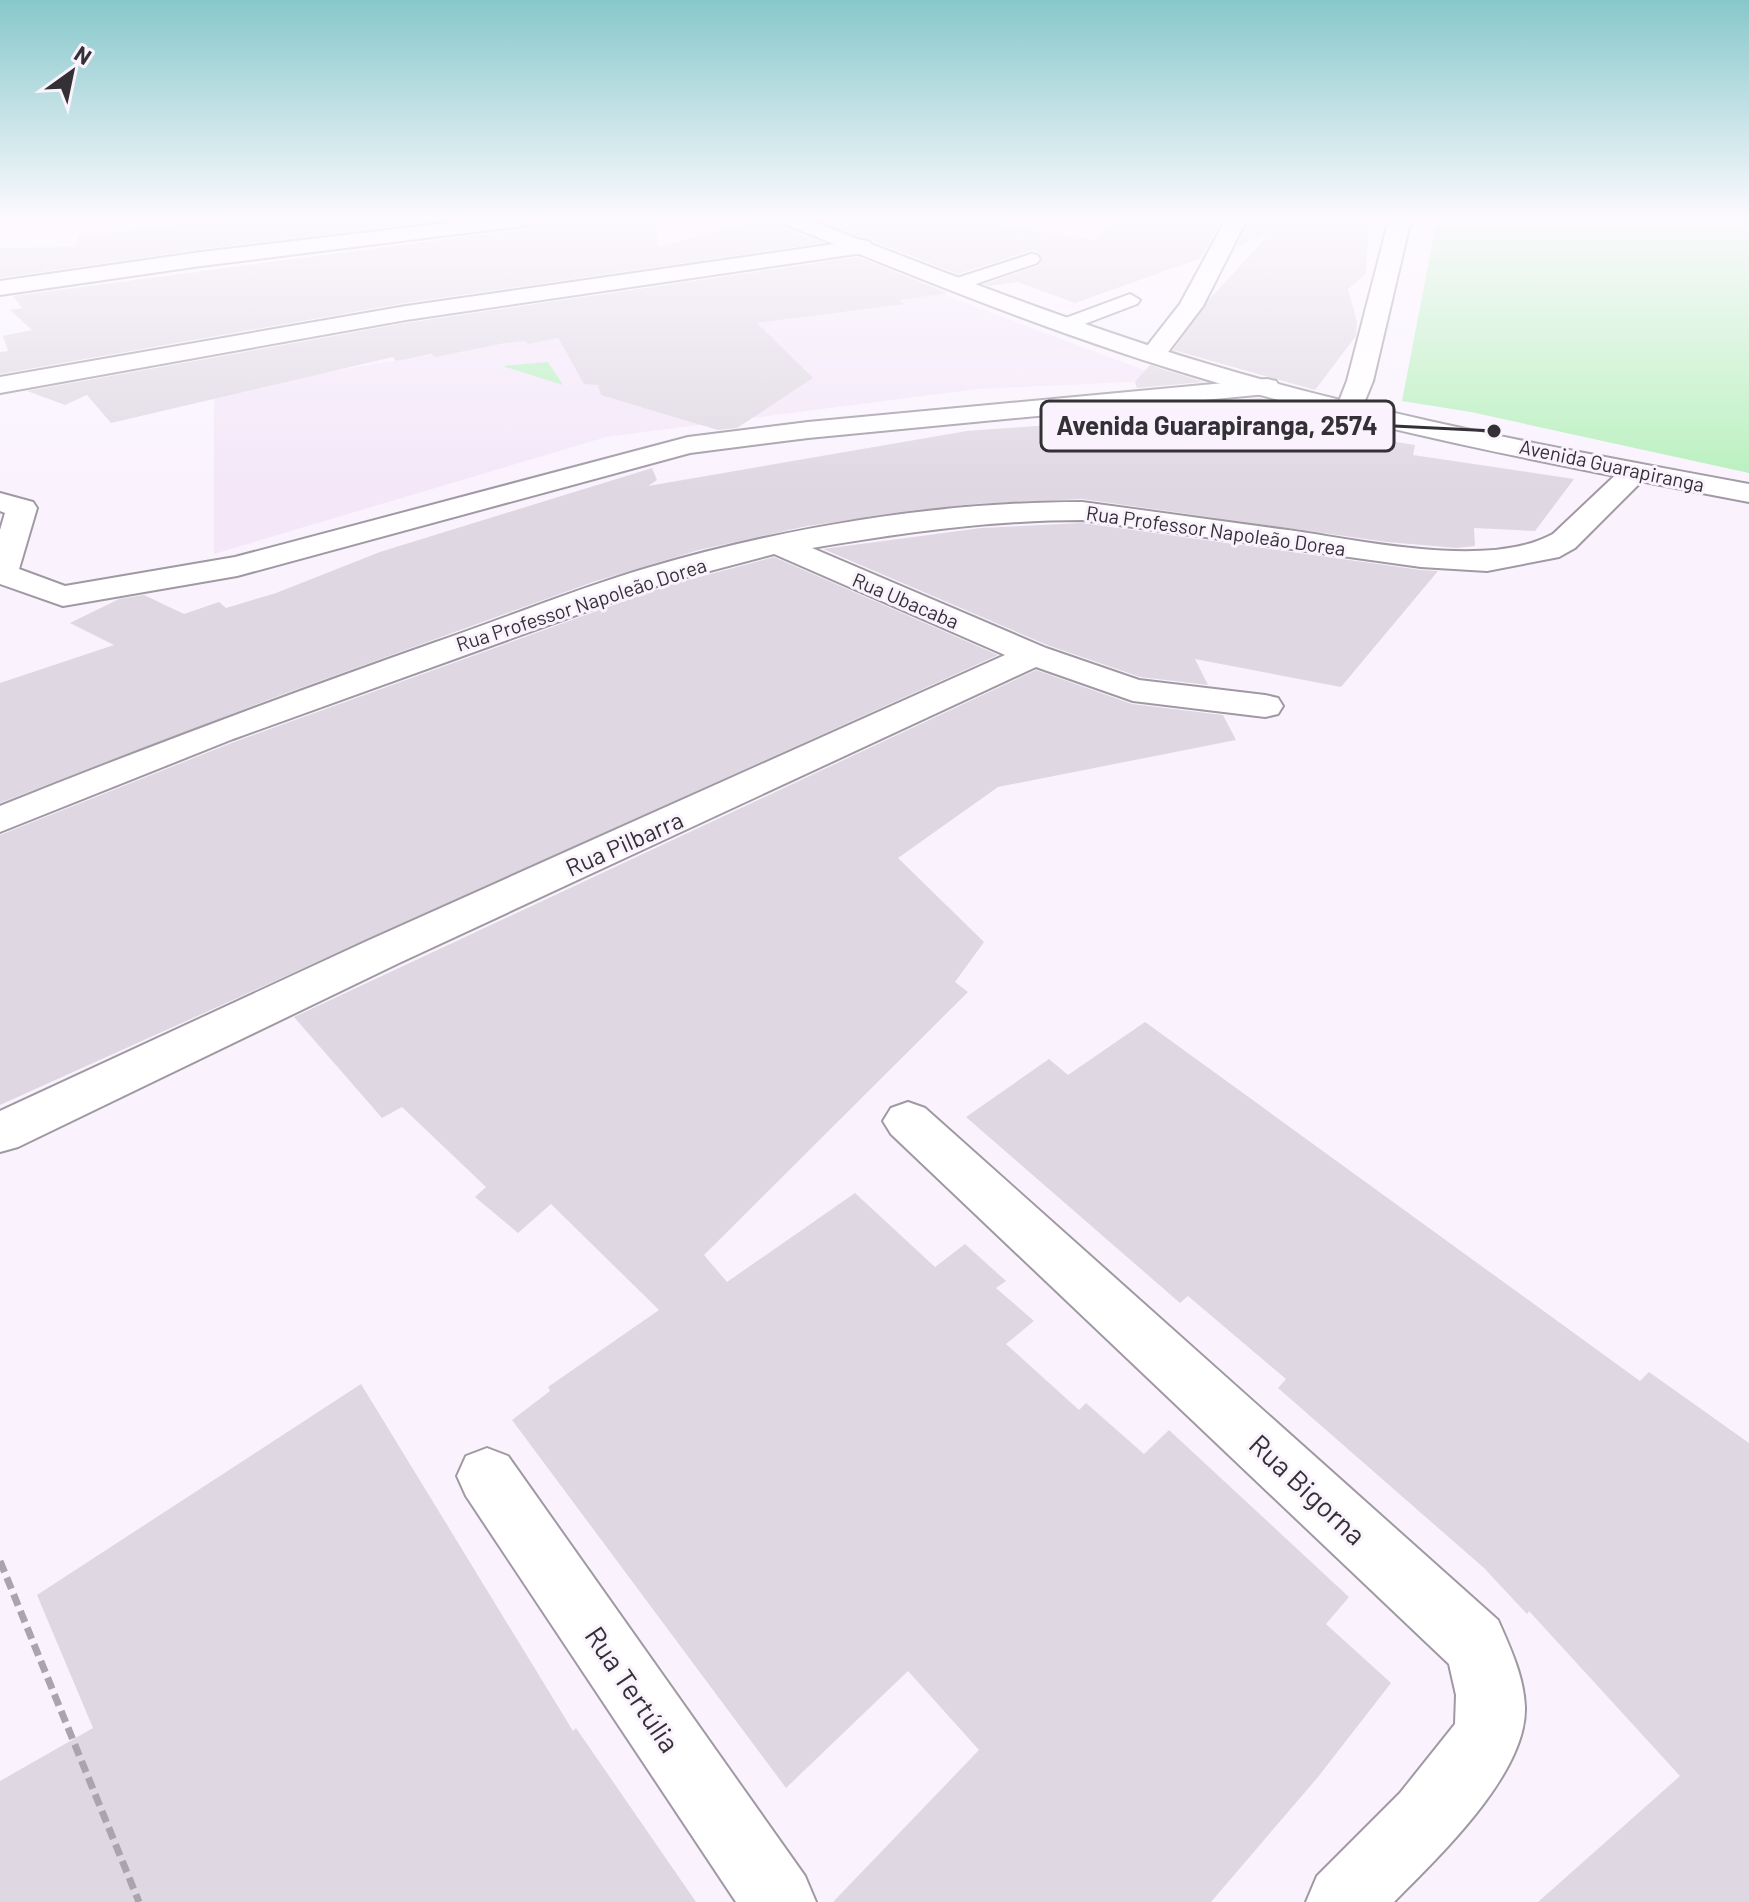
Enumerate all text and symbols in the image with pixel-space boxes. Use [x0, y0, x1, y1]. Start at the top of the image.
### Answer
north arrow [32, 32, 112, 112]
text: N [70, 39, 97, 69]
callout: Avenida Guarapiranga, 2574 [1041, 401, 1394, 451]
text: Avenida Guarapiranga, 2574 [1056, 409, 1378, 440]
street label: Avenida Guarapiranga [1517, 434, 1707, 496]
street label: Rua Professor Napoleão Dorea [1085, 500, 1347, 560]
street label: Rua Professor Napoleão Dorea [453, 552, 709, 656]
street label: Rua Ubacaba [849, 567, 963, 633]
street label: Rua Pilbarra [561, 804, 687, 882]
street label: Rua Bigorna [1243, 1427, 1373, 1551]
street label: Rua Tertúlia [578, 1620, 688, 1758]

